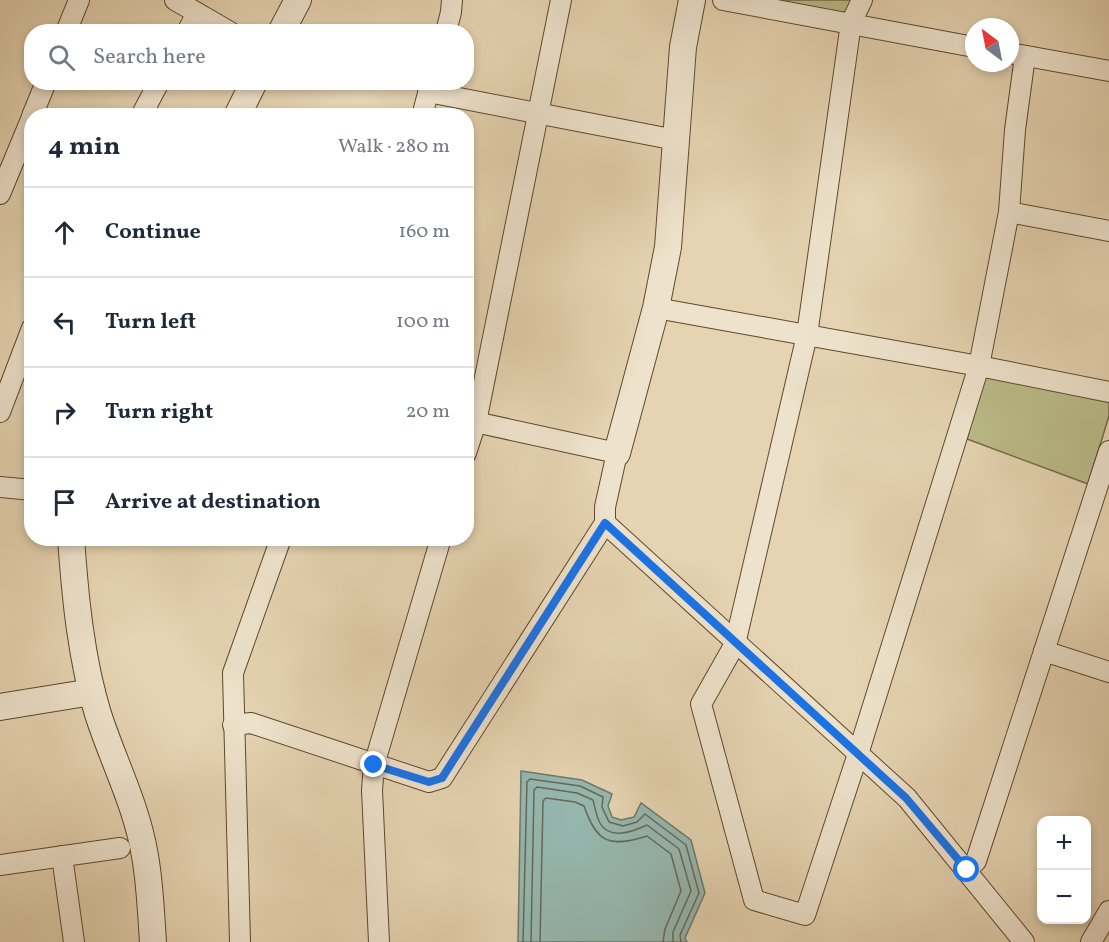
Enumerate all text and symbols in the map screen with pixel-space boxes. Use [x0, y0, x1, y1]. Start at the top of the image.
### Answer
north arrow [965, 18, 1019, 72]
search box [24, 24, 474, 90]
icon: search [45, 41, 78, 74]
text: Search here [93, 42, 206, 73]
text: 4 min [48, 129, 120, 165]
text: Walk · 280 m [338, 133, 450, 161]
icon: ahead [48, 216, 81, 249]
text: Continue [105, 217, 201, 248]
text: 160 m [398, 218, 450, 246]
icon: left [48, 306, 81, 339]
text: Turn left [105, 307, 196, 338]
text: 100 m [396, 308, 450, 336]
icon: right [48, 396, 81, 429]
text: Turn right [105, 397, 213, 428]
text: 20 m [406, 398, 450, 426]
icon: arrive [48, 486, 81, 519]
text: Arrive at destination [105, 487, 321, 518]
route end [360, 751, 386, 777]
map controls [1037, 816, 1091, 924]
button: + [1037, 816, 1091, 870]
route start [953, 856, 979, 882]
button: − [1037, 870, 1091, 924]

